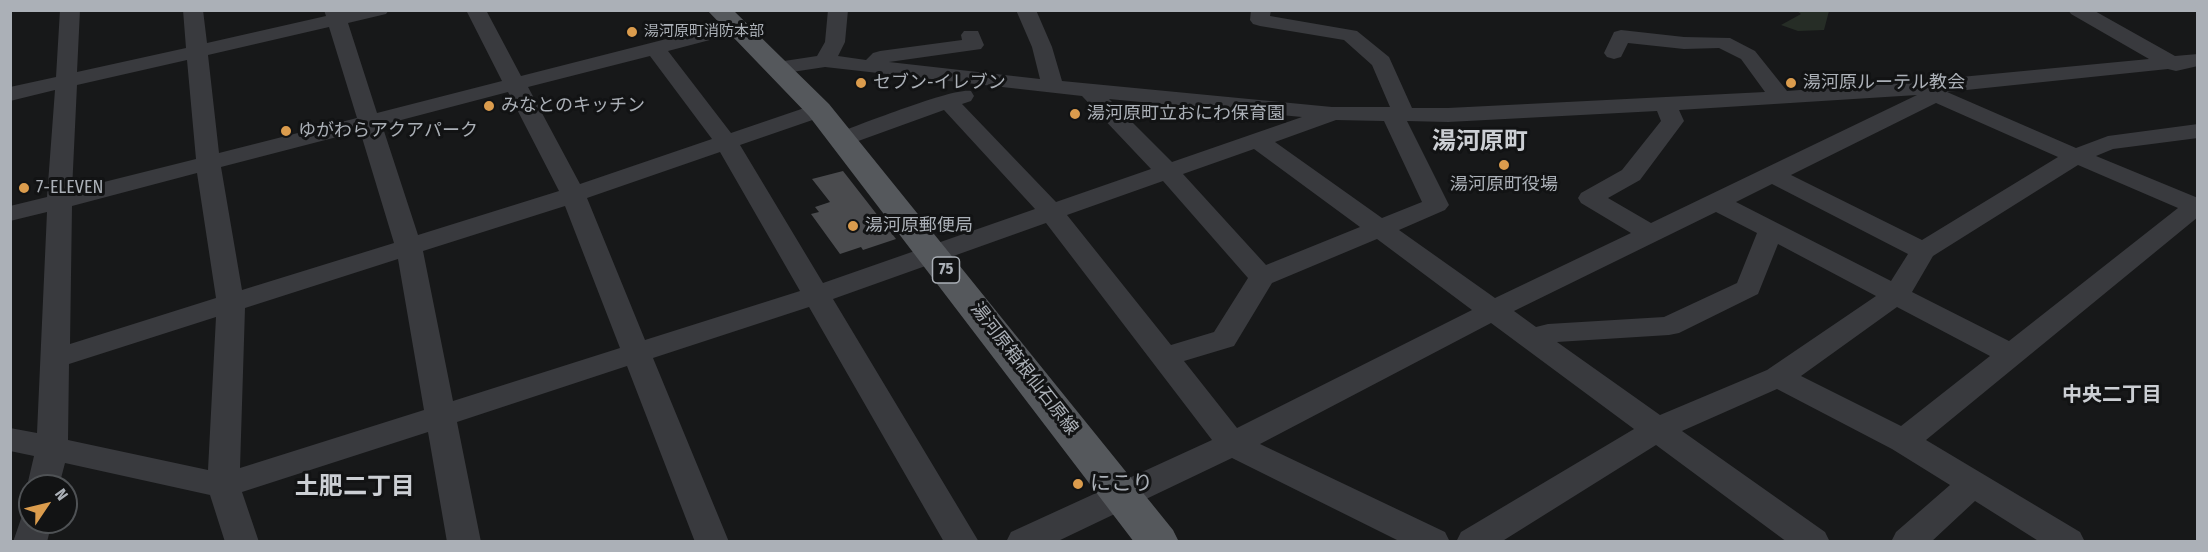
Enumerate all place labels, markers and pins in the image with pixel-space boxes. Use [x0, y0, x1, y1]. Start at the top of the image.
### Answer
place label: 湯河原町消防本部 [644, 23, 764, 41]
marker: 湯河原町消防本部 [625, 25, 639, 39]
place label: セブン-イレブン [873, 72, 1006, 94]
place label: 湯河原ルーテル教会 [1803, 72, 1965, 94]
marker: セブン-イレブン [854, 76, 868, 90]
marker: 湯河原ルーテル教会 [1784, 76, 1798, 90]
place label: みなとのキッチン [501, 95, 645, 117]
marker: みなとのキッチン [482, 99, 496, 113]
place label: 湯河原町立おにわ保育園 [1087, 103, 1285, 125]
marker: 湯河原町立おにわ保育園 [1068, 107, 1082, 121]
place label: ゆがわらアクアパーク [298, 120, 478, 142]
marker: ゆがわらアクアパーク [279, 124, 293, 138]
marker: 湯河原町役場 [1497, 158, 1511, 172]
place label: 湯河原町役場 [1450, 174, 1558, 196]
place label: 7-ELEVEN [36, 177, 103, 199]
marker: 7-ELEVEN [17, 181, 31, 195]
place label: 湯河原郵便局 [865, 215, 973, 237]
marker: 湯河原郵便局 [846, 219, 860, 233]
place label: にこり [1090, 471, 1153, 497]
marker: にこり [1071, 477, 1085, 491]

